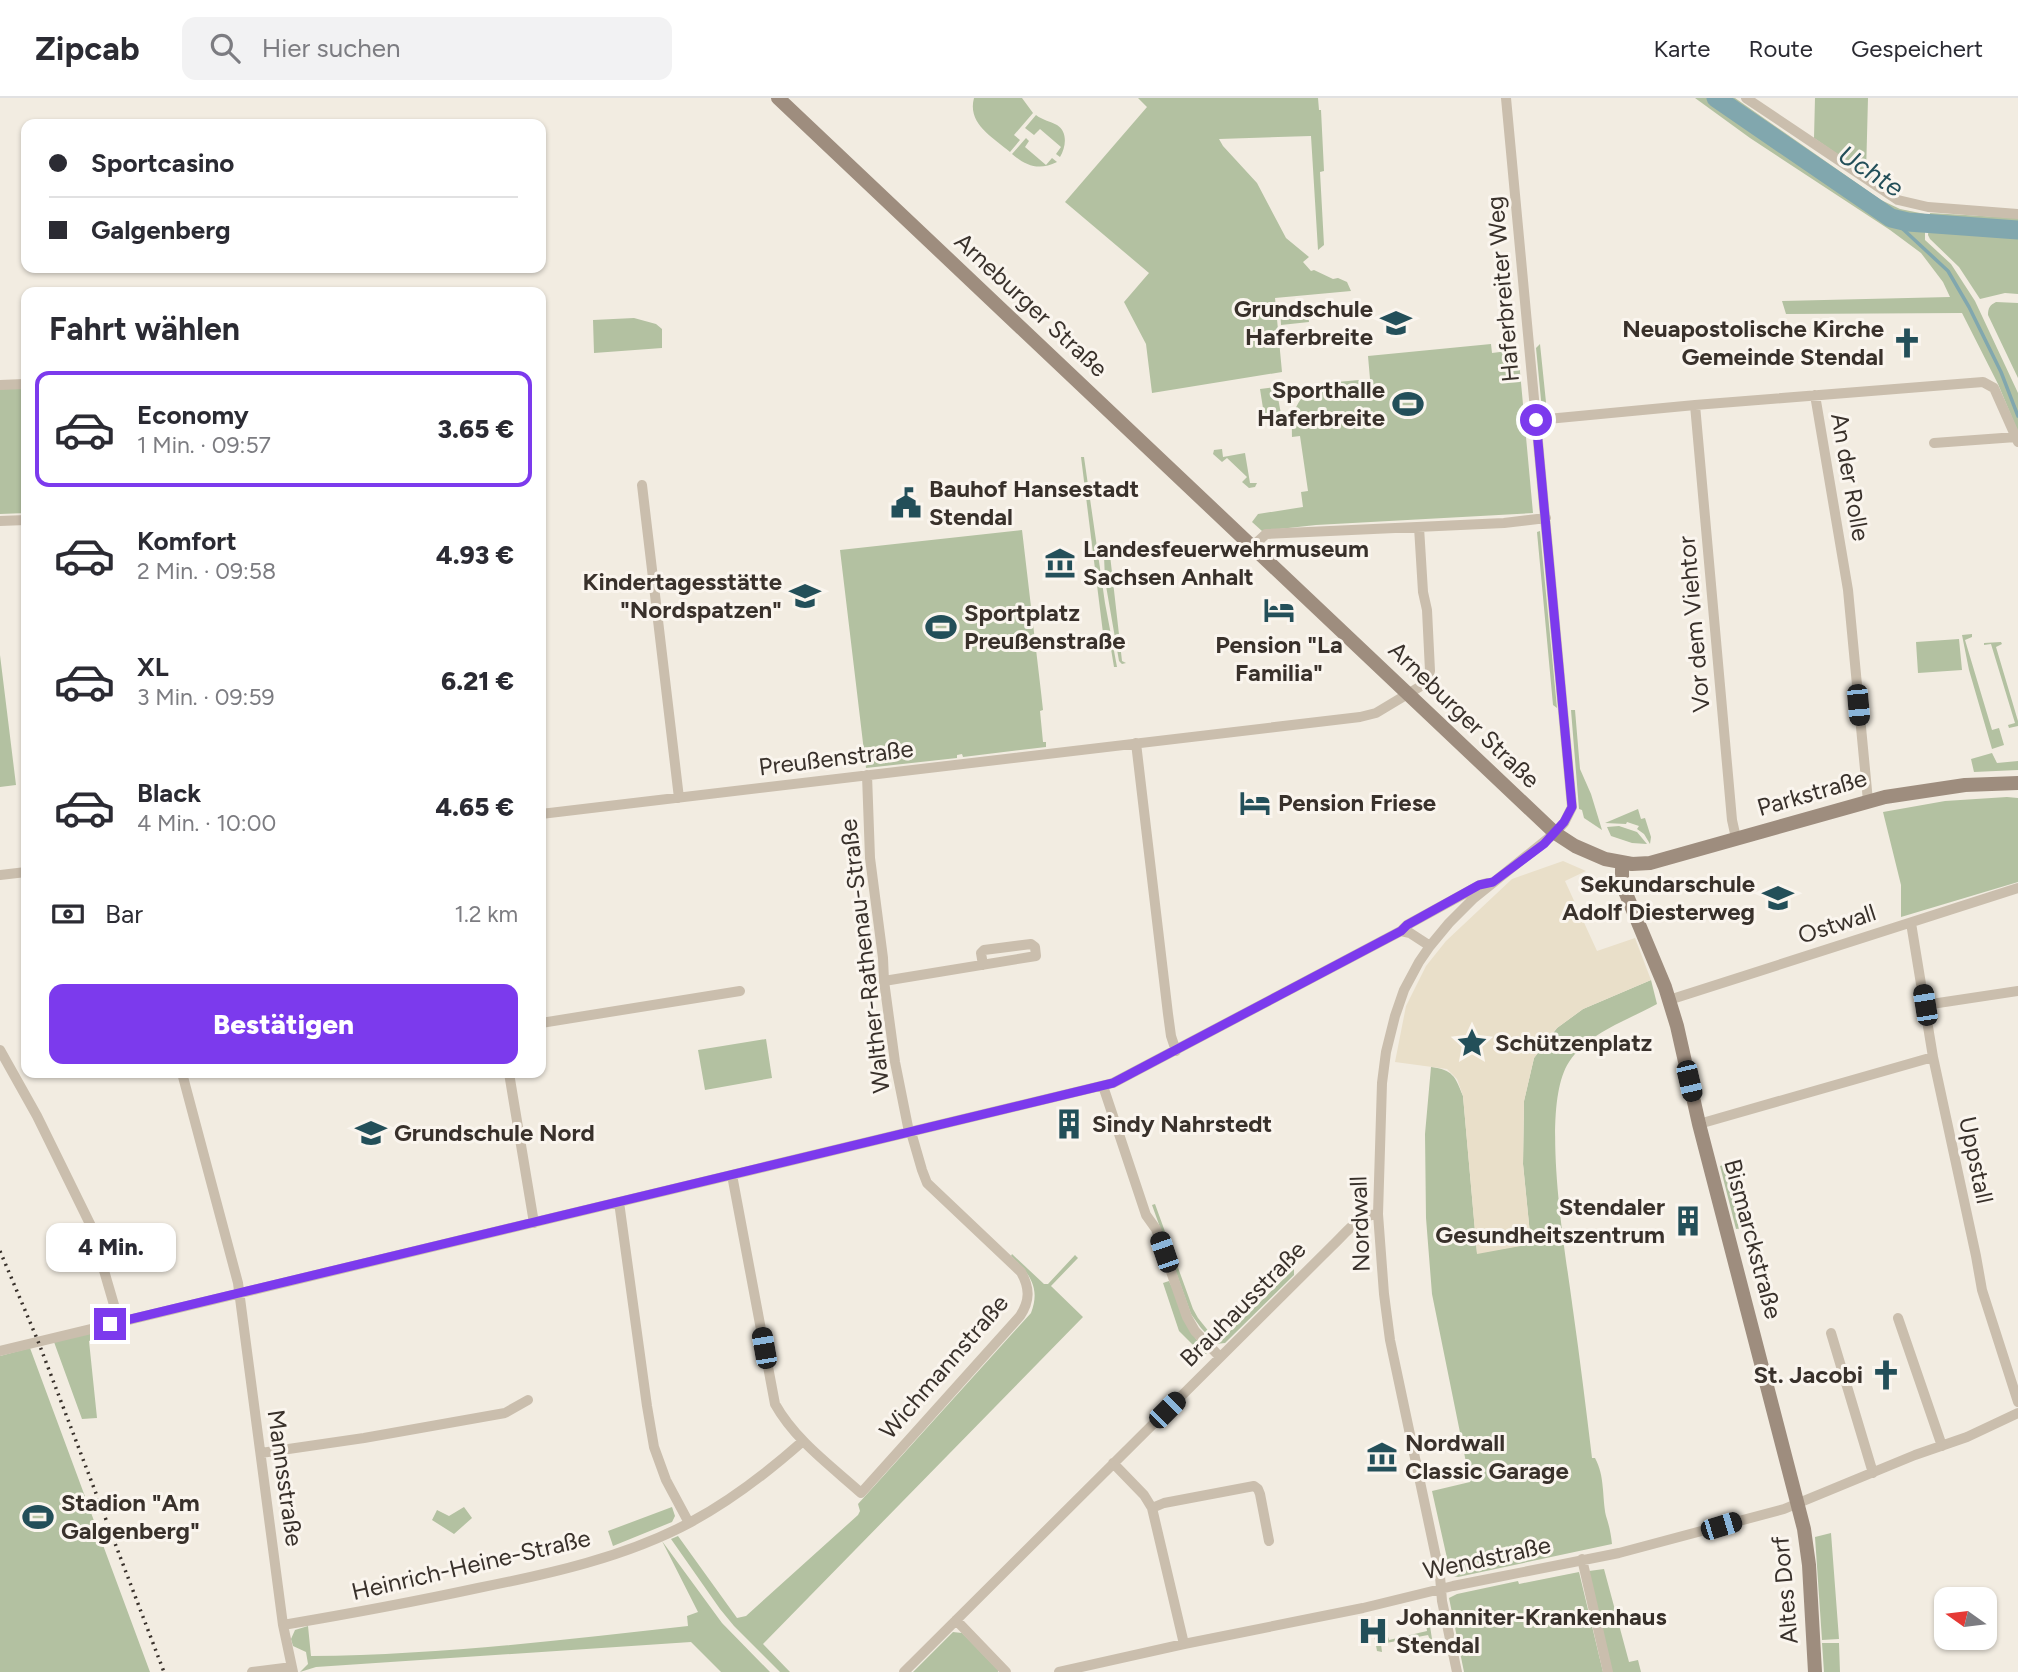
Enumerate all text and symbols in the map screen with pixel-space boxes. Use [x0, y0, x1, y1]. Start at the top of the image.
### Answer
search box [182, 17, 672, 80]
text: Zipcab [35, 29, 140, 68]
icon: search [206, 29, 244, 67]
text: Hier suchen [262, 32, 401, 64]
text: Karte [1654, 34, 1710, 63]
text: Route [1748, 34, 1813, 63]
text: Gespeichert [1851, 34, 1983, 63]
water label: Uchte [1832, 138, 1910, 204]
text: Sportcasino [91, 147, 234, 179]
street label: Haferbreiter Weg [1480, 195, 1525, 383]
text: Galgenberg [91, 214, 231, 246]
street label: Arneburger Straße [949, 226, 1114, 383]
place label: Grundschule Haferbreite [1234, 294, 1373, 351]
school or university icon: Grundschule Haferbreite [1379, 306, 1413, 340]
text: Fahrt wählen [49, 310, 240, 348]
place label: Neuapostolische Kirche Gemeinde Stendal [1622, 314, 1884, 371]
church icon: Neuapostolische Kirche Gemeinde Stendal [1890, 326, 1924, 360]
place label: Sporthalle Haferbreite [1257, 375, 1385, 432]
sports icon: Sporthalle Haferbreite [1391, 387, 1425, 421]
icon: car [53, 398, 116, 461]
text: Economy [137, 399, 249, 431]
route start [1520, 404, 1552, 436]
street label: An der Rolle [1825, 411, 1876, 543]
text: 3.65 € [438, 413, 514, 445]
text: 1 Min. · 09:57 [137, 431, 271, 459]
place label: Bauhof Hansestadt Stendal [929, 474, 1139, 531]
public building icon: Bauhof Hansestadt Stendal [889, 486, 923, 520]
icon: car [53, 524, 116, 587]
text: Komfort [137, 525, 237, 557]
place label: Landesfeuerwehrmuseum Sachsen Anhalt [1083, 534, 1369, 591]
street label: Vor dem Viehtor [1671, 535, 1716, 713]
text: 4.93 € [436, 539, 514, 571]
museum icon: Landesfeuerwehrmuseum Sachsen Anhalt [1043, 546, 1077, 580]
text: 2 Min. · 09:58 [137, 557, 276, 585]
place label: Kindertagesstätte "Nordspatzen" [582, 567, 782, 624]
school or university icon: Kindertagesstätte "Nordspatzen" [788, 579, 822, 613]
hotel icon: Pension "La Familia" [1262, 593, 1296, 627]
place label: Sportplatz Preußenstraße [964, 598, 1126, 655]
sports icon: Sportplatz Preußenstraße [924, 610, 958, 644]
place label: Pension "La Familia" [1215, 630, 1343, 687]
street label: Arneburger Straße [1383, 635, 1546, 794]
icon: car [53, 650, 116, 713]
text: XL [137, 651, 169, 683]
text: 6.21 € [441, 665, 514, 697]
text: 3 Min. · 09:59 [137, 683, 275, 711]
car [1846, 683, 1871, 727]
street label: Preußenstraße [757, 734, 915, 781]
street label: Parkstraße [1754, 763, 1870, 822]
icon: car [53, 776, 116, 839]
text: Black [137, 777, 201, 809]
hotel icon: Pension Friese [1238, 786, 1272, 820]
place label: Pension Friese [1278, 788, 1436, 817]
text: 4.65 € [435, 791, 514, 823]
text: 4 Min. · 10:00 [137, 809, 276, 837]
street label: Walther-Rathenau-Straße [833, 817, 896, 1095]
place label: Sekundarschule Adolf Diesterweg [1562, 869, 1755, 926]
school or university icon: Sekundarschule Adolf Diesterweg [1761, 881, 1795, 915]
icon: cash [49, 895, 87, 933]
street label: Ostwall [1794, 897, 1879, 950]
text: Bar [105, 898, 143, 930]
text: 1.2 km [454, 900, 518, 928]
car [1912, 983, 1939, 1027]
button: Bestätigen [49, 984, 518, 1064]
place icon: Schützenplatz [1455, 1026, 1489, 1060]
place label: Schützenplatz [1495, 1028, 1652, 1057]
car [1675, 1058, 1704, 1104]
building icon: Sindy Nahrstedt [1052, 1107, 1086, 1141]
place label: Sindy Nahrstedt [1092, 1109, 1272, 1138]
street label: Uppstall [1953, 1114, 2000, 1206]
school or university icon: Grundschule Nord [354, 1116, 388, 1150]
place label: Grundschule Nord [394, 1118, 595, 1147]
street label: Bismarckstraße [1718, 1156, 1789, 1322]
street label: Nordwall [1343, 1176, 1376, 1273]
place label: Stendaler Gesundheitszentrum [1435, 1192, 1665, 1249]
building icon: Stendaler Gesundheitszentrum [1671, 1204, 1705, 1238]
callout: 4 Min. [45, 1222, 175, 1272]
car [1148, 1229, 1181, 1275]
text: 4 Min. [78, 1233, 144, 1261]
street label: Brauhausstraße [1174, 1235, 1312, 1373]
street label: Wichmannstraße [873, 1289, 1014, 1445]
route end [94, 1308, 126, 1340]
car [751, 1325, 778, 1371]
church icon: St. Jacobi [1869, 1358, 1903, 1392]
place label: St. Jacobi [1753, 1360, 1863, 1389]
car [1145, 1388, 1190, 1432]
street label: Mannsstraße [262, 1408, 309, 1548]
place label: Nordwall Classic Garage [1405, 1428, 1569, 1485]
museum icon: Nordwall Classic Garage [1365, 1440, 1399, 1474]
place label: Stadion "Am Galgenberg" [61, 1488, 200, 1545]
sports icon: Stadion "Am Galgenberg" [21, 1500, 55, 1534]
car [1698, 1510, 1745, 1542]
street label: Heinrich-Heine-Straße [349, 1523, 593, 1606]
street label: Wendstraße [1420, 1530, 1553, 1585]
street label: Altes Dorf [1765, 1535, 1804, 1645]
north arrow [1934, 1587, 1997, 1650]
map controls [1934, 1587, 1997, 1650]
place label: Johanniter-Krankenhaus Stendal [1396, 1602, 1667, 1659]
hospital icon: Johanniter-Krankenhaus Stendal [1356, 1614, 1390, 1648]

